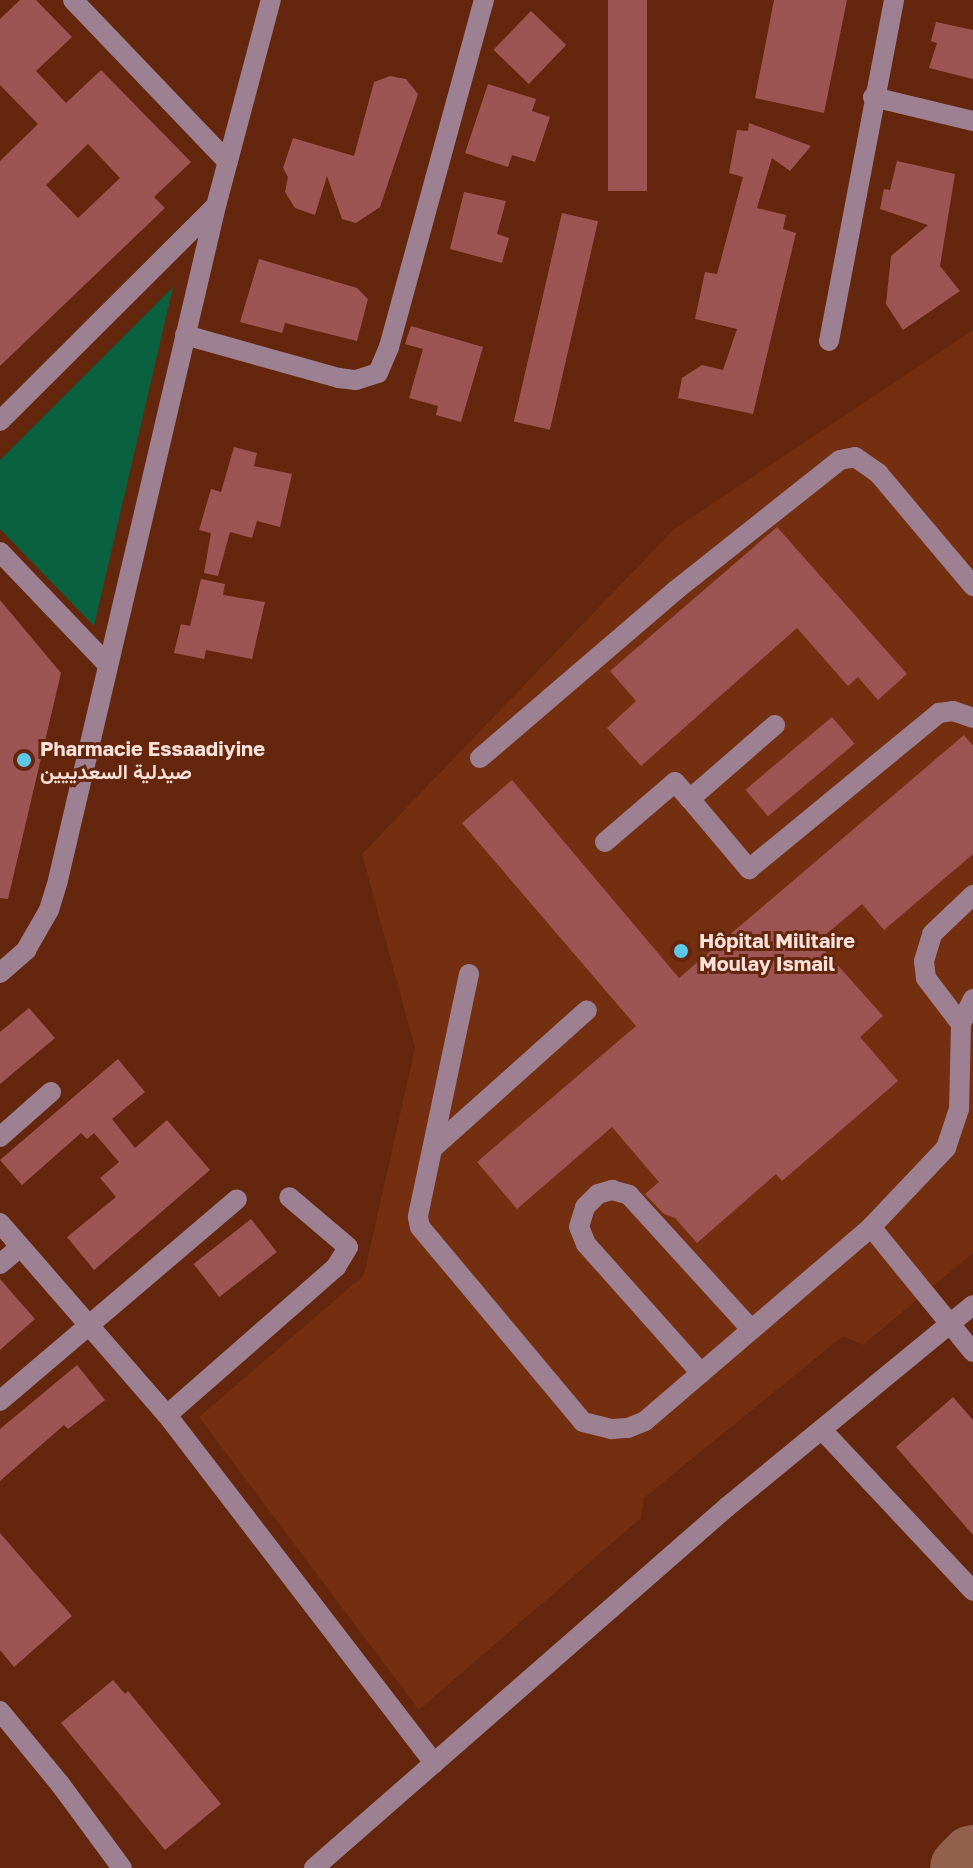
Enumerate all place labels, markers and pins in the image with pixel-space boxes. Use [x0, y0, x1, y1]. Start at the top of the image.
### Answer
place label: Pharmacie Essaadiyine صيدلية السعدييين [40, 736, 265, 783]
marker: Pharmacie Essaadiyine صيدلية السعدييين [15, 751, 33, 769]
place label: Hôpital Militaire Moulay Ismail [699, 928, 855, 975]
marker: Hôpital Militaire Moulay Ismail [670, 940, 692, 962]

